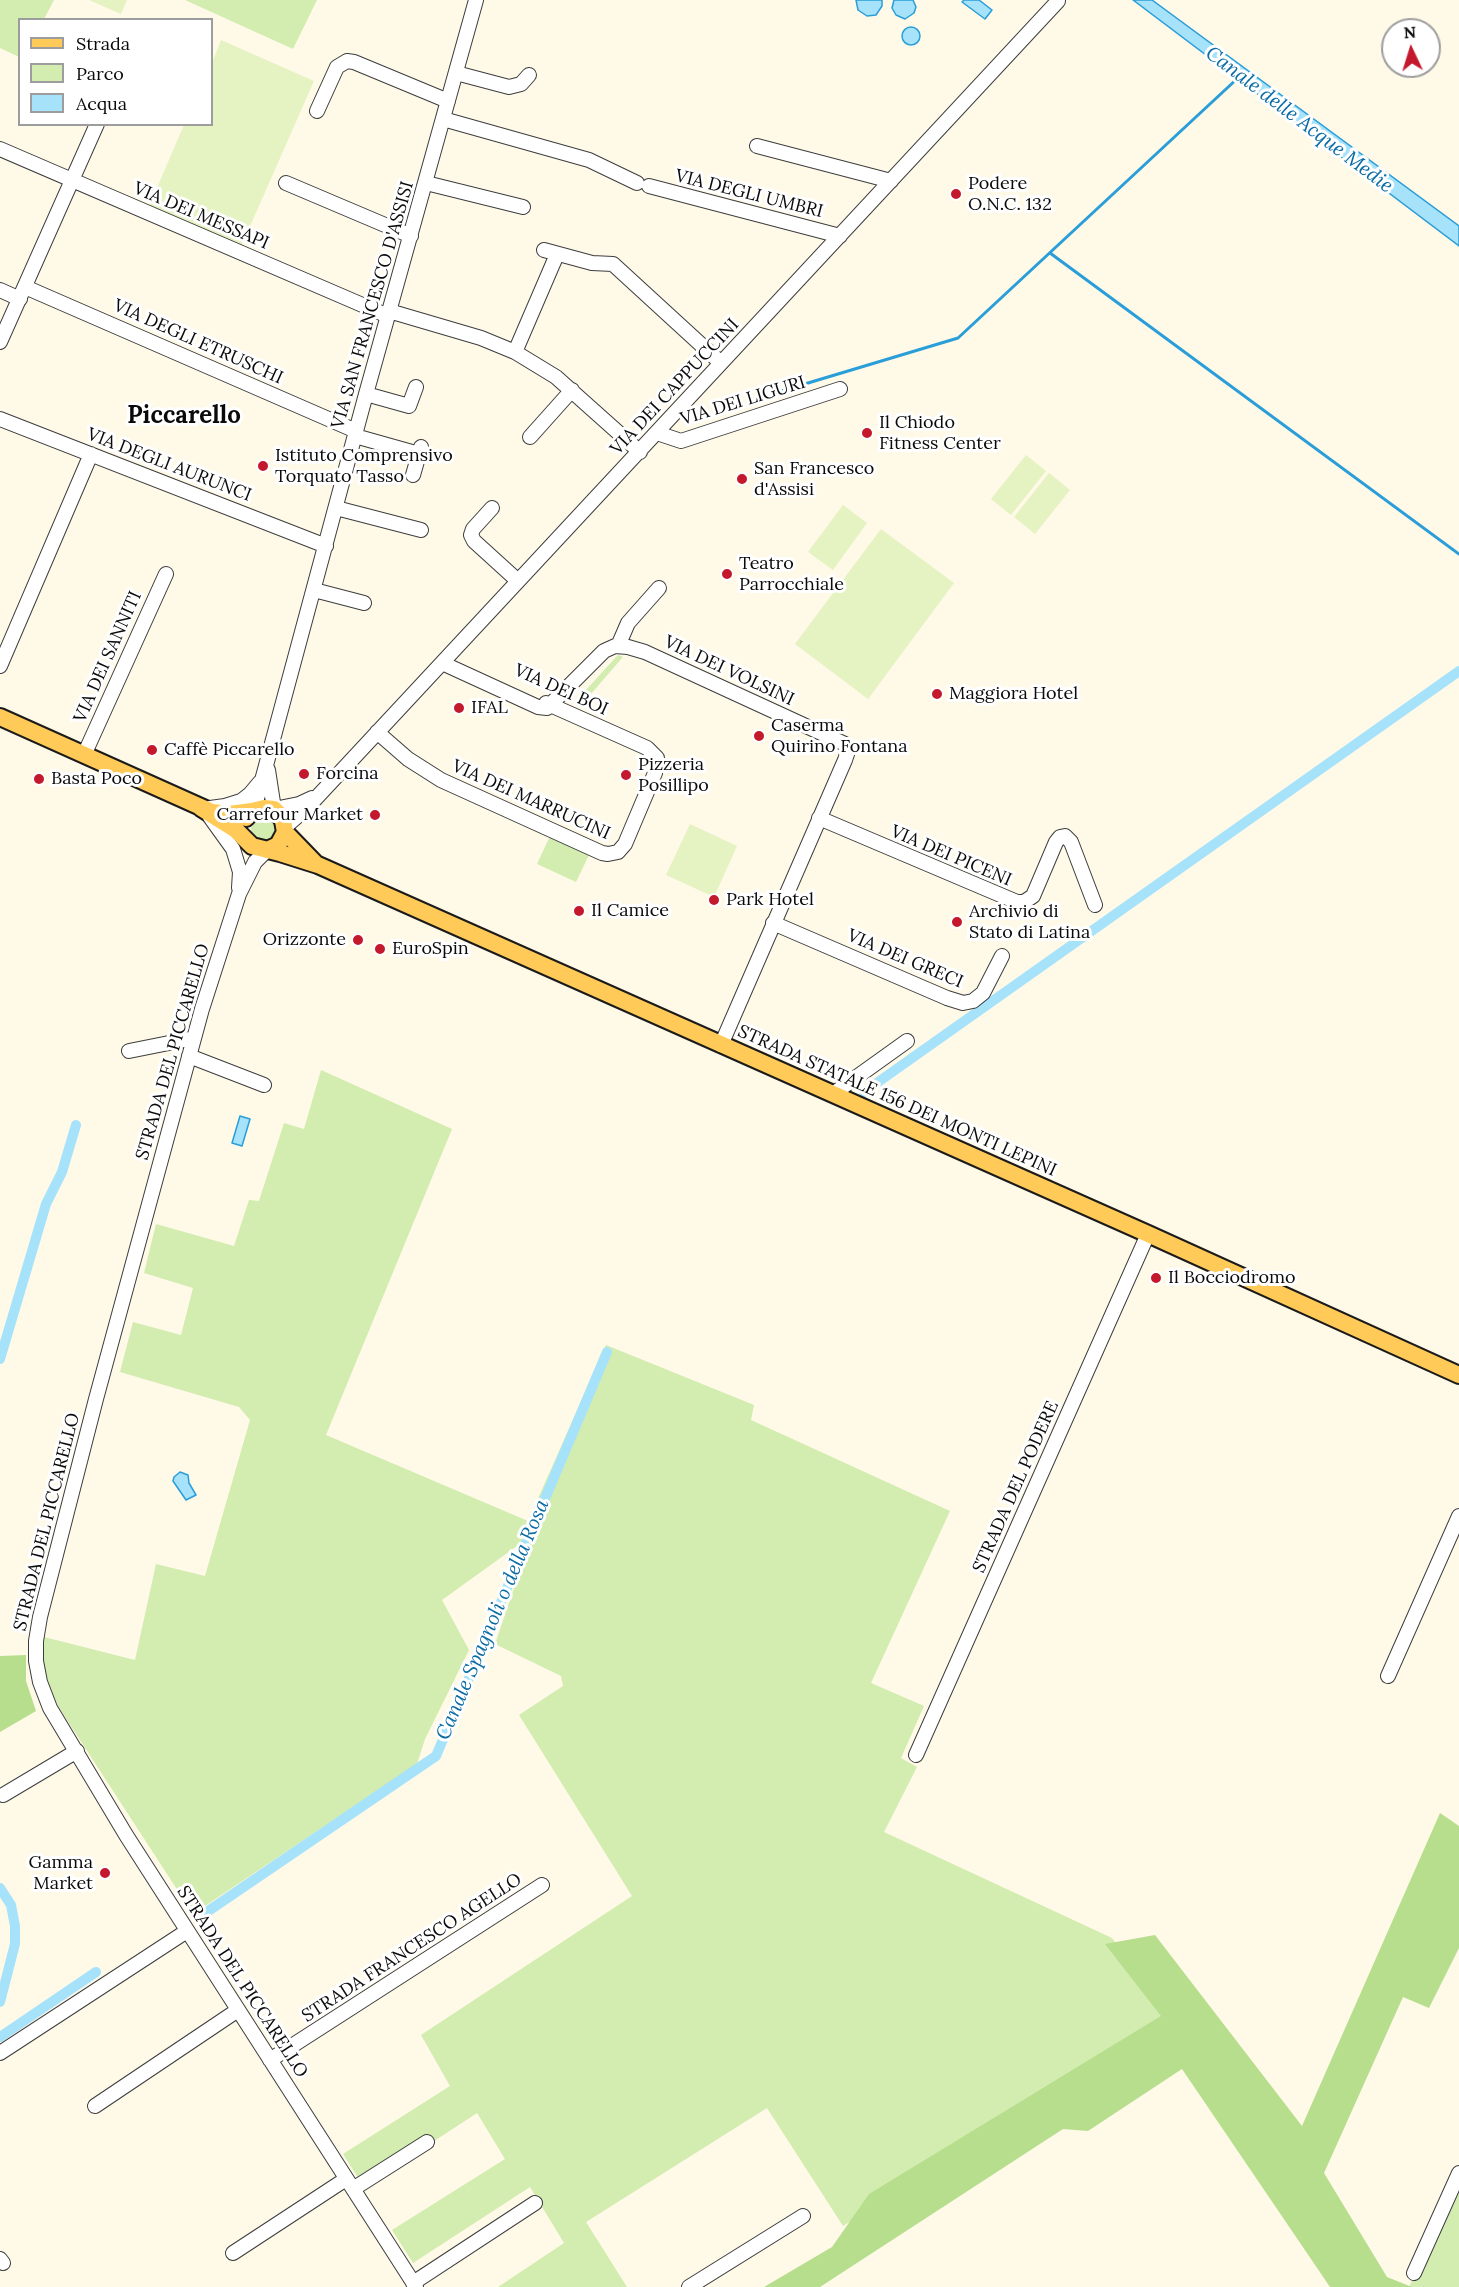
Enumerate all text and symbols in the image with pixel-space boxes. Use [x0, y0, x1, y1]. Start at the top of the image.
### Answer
legend [18, 18, 213, 126]
north arrow [1381, 18, 1441, 78]
text: N [1403, 22, 1417, 42]
text: Strada [76, 32, 130, 55]
water label: Canale delle Acque Medie [1200, 42, 1398, 198]
text: Parco [76, 62, 124, 85]
text: Acqua [76, 92, 127, 115]
street label: VIA DEGLI UMBRI [673, 165, 825, 223]
place label: Podere O.N.C. 132 [968, 173, 1052, 216]
street label: VIA DEI MESSAPI [130, 178, 272, 254]
street label: VIA SAN FRANCESCO D'ASSISI [327, 179, 419, 431]
marker: Podere O.N.C. 132 [949, 187, 963, 201]
street label: VIA DEGLI ETRUSCHI [110, 295, 286, 389]
street label: VIA DEI CAPPUCCINI [606, 314, 744, 460]
street label: VIA DEI LIGURI [678, 372, 808, 430]
district label: Piccarello [127, 402, 241, 430]
place label: Il Chiodo Fitness Center [879, 412, 1001, 454]
street label: VIA DEGLI AURUNCI [84, 424, 254, 506]
marker: Il Chiodo Fitness Center [860, 426, 874, 440]
place label: Istituto Comprensivo Torquato Tasso [275, 445, 453, 488]
place label: San Francesco d'Assisi [754, 458, 874, 500]
marker: Istituto Comprensivo Torquato Tasso [256, 459, 270, 473]
marker: San Francesco d'Assisi [735, 472, 749, 486]
place label: Teatro Parrocchiale [739, 553, 844, 596]
marker: Teatro Parrocchiale [720, 567, 734, 581]
street label: VIA DEI SANNITI [69, 588, 147, 726]
street label: VIA DEI VOLSINI [661, 631, 797, 711]
street label: VIA DEI BOI [511, 660, 611, 720]
place label: Maggiora Hotel [949, 683, 1078, 705]
marker: Maggiora Hotel [930, 687, 944, 701]
place label: IFAL [471, 697, 508, 719]
marker: IFAL [452, 701, 466, 715]
place label: Caserma Quirino Fontana [771, 715, 908, 758]
marker: Caserma Quirino Fontana [752, 729, 766, 743]
place label: Caffè Piccarello [164, 739, 295, 761]
marker: Caffè Piccarello [145, 743, 159, 757]
place label: Pizzeria Posillipo [638, 754, 709, 796]
street label: VIA DEI MARRUCINI [448, 755, 614, 845]
place label: Forcina [316, 763, 379, 785]
marker: Forcina [297, 767, 311, 781]
place label: Basta Poco [51, 768, 142, 790]
marker: Pizzeria Posillipo [619, 768, 633, 782]
marker: Basta Poco [32, 772, 46, 786]
place label: Carrefour Market [216, 804, 363, 826]
marker: Carrefour Market [368, 808, 382, 822]
street label: VIA DEI PICENI [887, 821, 1015, 891]
place label: Park Hotel [726, 889, 814, 911]
marker: Park Hotel [707, 893, 721, 907]
place label: Il Camice [591, 900, 669, 922]
place label: Archivio di Stato di Latina [969, 901, 1090, 944]
marker: Il Camice [572, 904, 586, 918]
marker: Archivio di Stato di Latina [950, 915, 964, 929]
street label: VIA DEI GRECI [844, 925, 966, 993]
place label: Orizzonte [263, 929, 346, 951]
marker: Orizzonte [351, 933, 365, 947]
place label: EuroSpin [392, 938, 469, 960]
street label: STRADA DEL PICCARELLO [132, 941, 214, 1163]
marker: EuroSpin [373, 942, 387, 956]
street label: STRADA STATALE 156 DEI MONTI LEPINI [734, 1021, 1060, 1181]
place label: Il Bocciodromo [1168, 1267, 1296, 1289]
marker: Il Bocciodromo [1149, 1271, 1163, 1285]
street label: STRADA DEL PODERE [968, 1398, 1064, 1576]
street label: STRADA DEL PICCARELLO [9, 1411, 85, 1633]
water label: Canale Spagnoli o della Rosa [431, 1496, 555, 1744]
place label: Gamma Market [29, 1852, 93, 1894]
marker: Gamma Market [98, 1866, 112, 1880]
street label: STRADA FRANCESCO AGELLO [298, 1869, 526, 2027]
street label: STRADA DEL PICCARELLO [172, 1882, 312, 2082]

